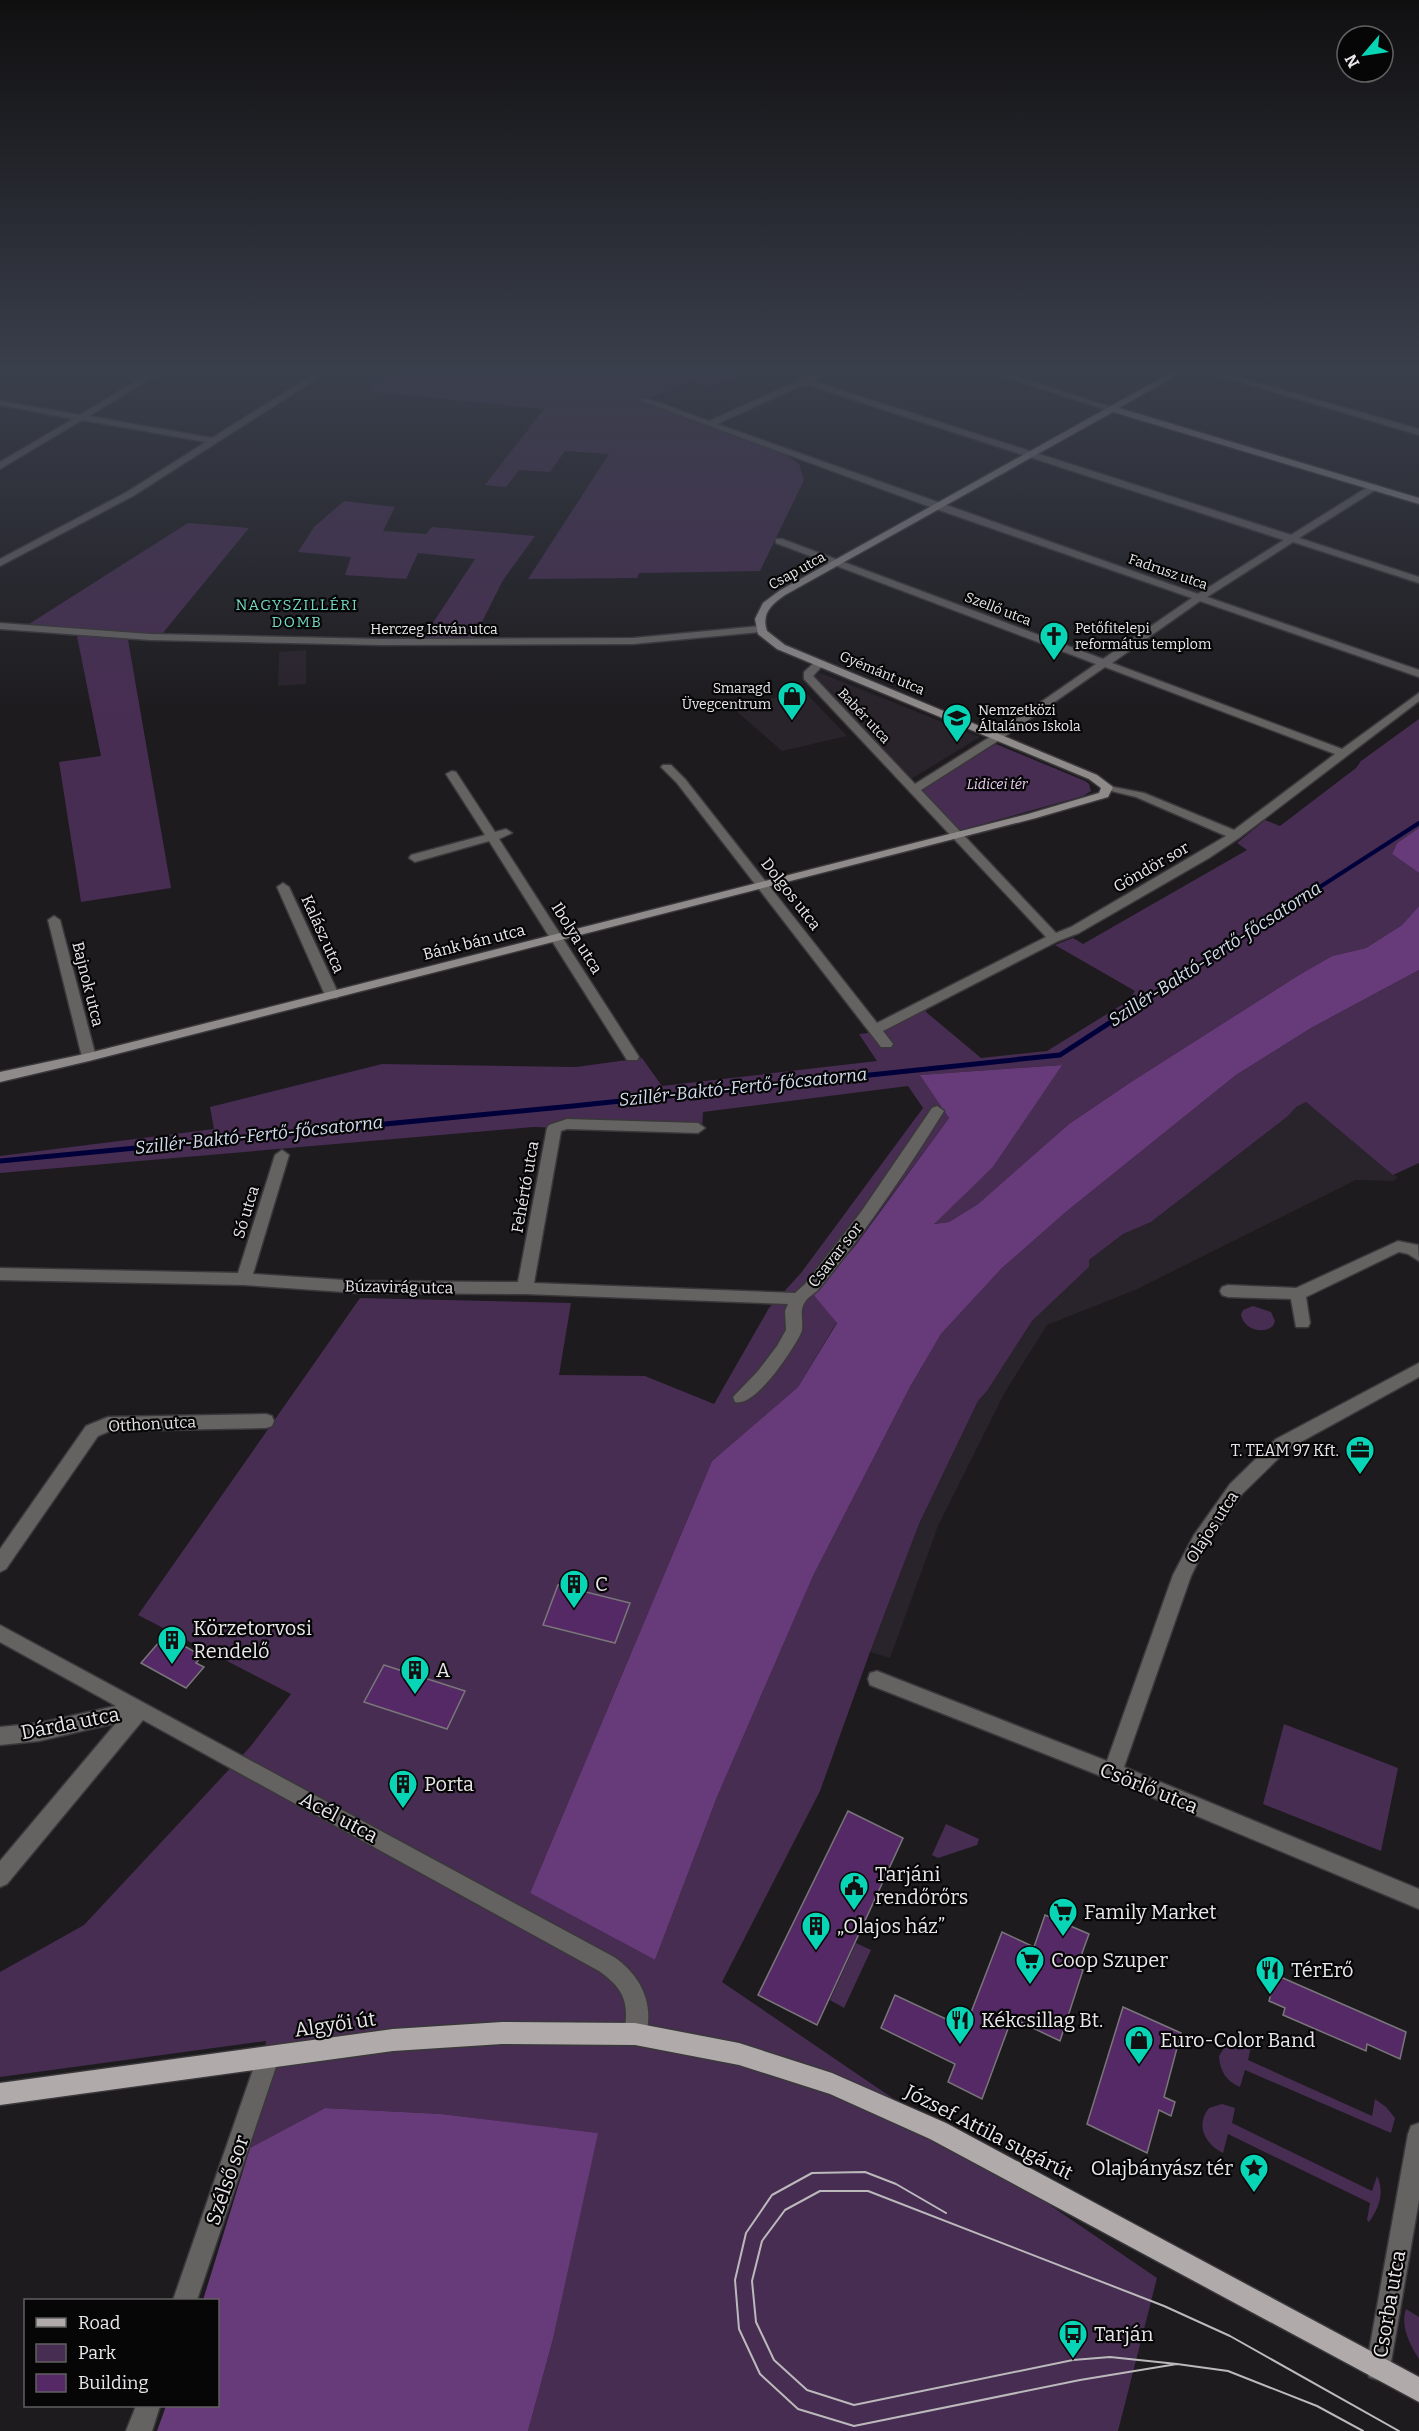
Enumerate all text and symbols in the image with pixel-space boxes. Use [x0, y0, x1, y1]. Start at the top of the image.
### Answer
north arrow [1335, 24, 1395, 84]
text: N [1341, 51, 1364, 71]
street label: Csap utca [766, 548, 829, 594]
street label: Fadrusz utca [1126, 551, 1210, 594]
street label: Szellő utca [962, 589, 1034, 630]
district label: NAGYSZILLÉRI DOMB [235, 596, 359, 631]
church icon: Petőfitelepi református templom [1038, 620, 1070, 662]
place label: Petőfitelepi református templom [1075, 620, 1212, 653]
street label: Herczeg István utca [370, 621, 498, 638]
street label: Gyémánt utca [837, 647, 927, 699]
place label: Smaragd Üvegcentrum [682, 680, 772, 713]
shop icon: Smaragd Üvegcentrum [776, 680, 808, 722]
street label: Babér utca [834, 685, 894, 747]
school or university icon: Nemzetközi Általános Iskola [941, 702, 973, 744]
place label: Nemzetközi Általános Iskola [978, 702, 1081, 735]
park label: Lidicei tér [966, 776, 1029, 793]
street label: Göndör sor [1110, 838, 1192, 896]
street label: Dolgos utca [757, 854, 825, 934]
water label: Szillér-Baktó-Fertő-főcsatorna [1104, 877, 1326, 1031]
street label: Kalász utca [297, 892, 349, 976]
street label: Ibolya utca [548, 899, 607, 977]
street label: Bánk bán utca [421, 920, 527, 964]
street label: Bajnok utca [68, 940, 108, 1029]
water label: Szillér-Baktó-Fertő-főcsatorna [618, 1063, 868, 1111]
water label: Szillér-Baktó-Fertő-főcsatorna [134, 1111, 384, 1159]
street label: Fehértó utca [508, 1139, 542, 1234]
street label: Só utca [229, 1183, 263, 1241]
street label: Csavar sor [804, 1219, 866, 1291]
street label: Búzavirág utca [345, 1277, 454, 1297]
street label: Otthon utca [108, 1412, 197, 1436]
office icon: T. TEAM 97 Kft. [1344, 1434, 1376, 1476]
place label: T. TEAM 97 Kft. [1231, 1441, 1339, 1460]
street label: Olajos utca [1182, 1487, 1242, 1566]
building icon: C [558, 1568, 590, 1610]
place label: C [595, 1572, 608, 1596]
place label: Körzetorvosi Rendelő [193, 1616, 312, 1663]
building icon: Körzetorvosi Rendelő [156, 1624, 188, 1666]
building icon: A [399, 1654, 431, 1696]
place label: A [436, 1658, 451, 1682]
street label: Dárda utca [19, 1702, 121, 1744]
street label: Csörlő utca [1096, 1757, 1202, 1819]
building icon: Porta [387, 1768, 419, 1810]
place label: Porta [424, 1772, 474, 1796]
street label: Acél utca [296, 1787, 382, 1847]
place label: Tarjáni rendőrőrs [875, 1862, 968, 1909]
public building icon: Tarjáni rendőrőrs [838, 1870, 870, 1912]
supermarket icon: Family Market [1047, 1896, 1079, 1938]
place label: Family Market [1084, 1900, 1216, 1924]
building icon: „Olajos ház” [800, 1910, 832, 1952]
place label: „Olajos ház” [837, 1914, 945, 1939]
supermarket icon: Coop Szuper [1014, 1944, 1046, 1986]
place label: Coop Szuper [1051, 1948, 1168, 1972]
restaurant icon: TérErő [1254, 1954, 1286, 1996]
place label: TérErő [1291, 1958, 1354, 1982]
restaurant icon: Kékcsillag Bt. [944, 2004, 976, 2046]
street label: Algyői út [293, 2006, 377, 2042]
place label: Kékcsillag Bt. [981, 2008, 1103, 2032]
shop icon: Euro-Color Band [1123, 2024, 1155, 2066]
place label: Euro-Color Band [1160, 2028, 1316, 2052]
street label: József Attila sugárút [900, 2079, 1077, 2185]
street label: Szélső sor [200, 2132, 254, 2228]
place icon: Olajbányász tér [1238, 2152, 1270, 2194]
place label: Olajbányász tér [1091, 2156, 1233, 2181]
street label: Csorba utca [1368, 2248, 1410, 2360]
legend [24, 2299, 219, 2407]
text: Road [78, 2312, 121, 2334]
bus stop icon: Tarján [1057, 2318, 1089, 2360]
place label: Tarján [1094, 2322, 1154, 2347]
text: Park [78, 2342, 117, 2364]
text: Building [78, 2372, 149, 2394]

